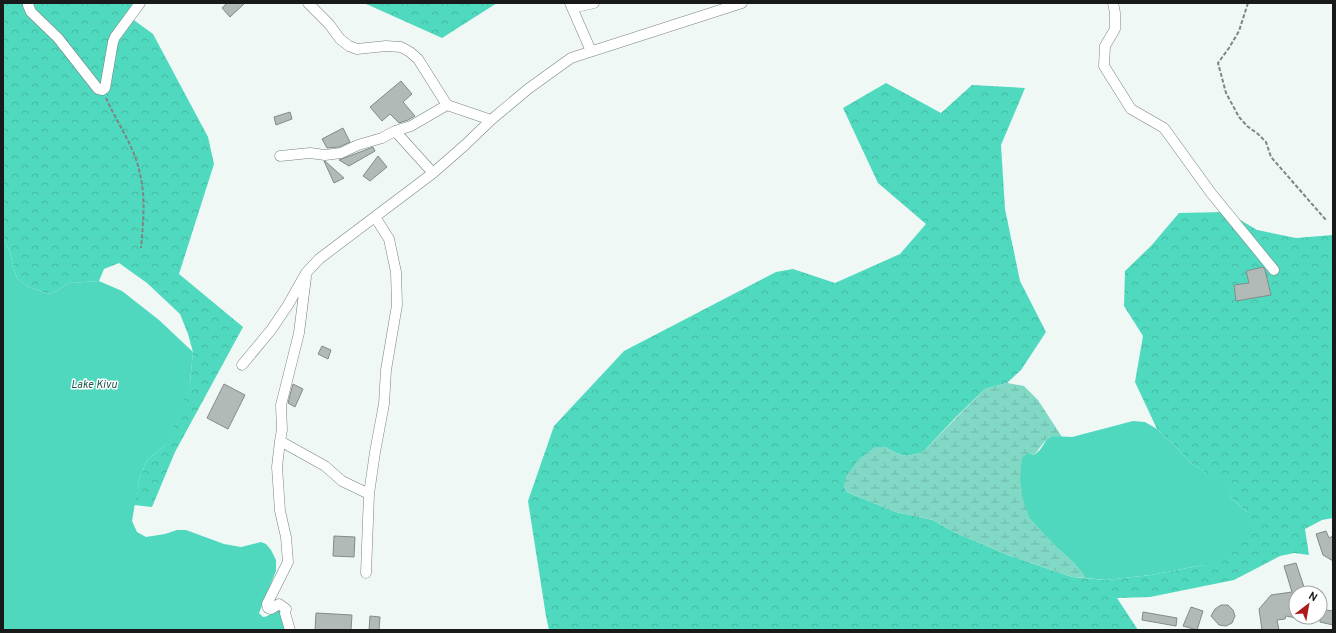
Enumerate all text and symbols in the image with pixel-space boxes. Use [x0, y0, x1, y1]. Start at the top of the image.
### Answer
water label: Lake Kivu [71, 378, 118, 392]
north arrow [1288, 585, 1328, 625]
text: N [1306, 589, 1320, 605]

